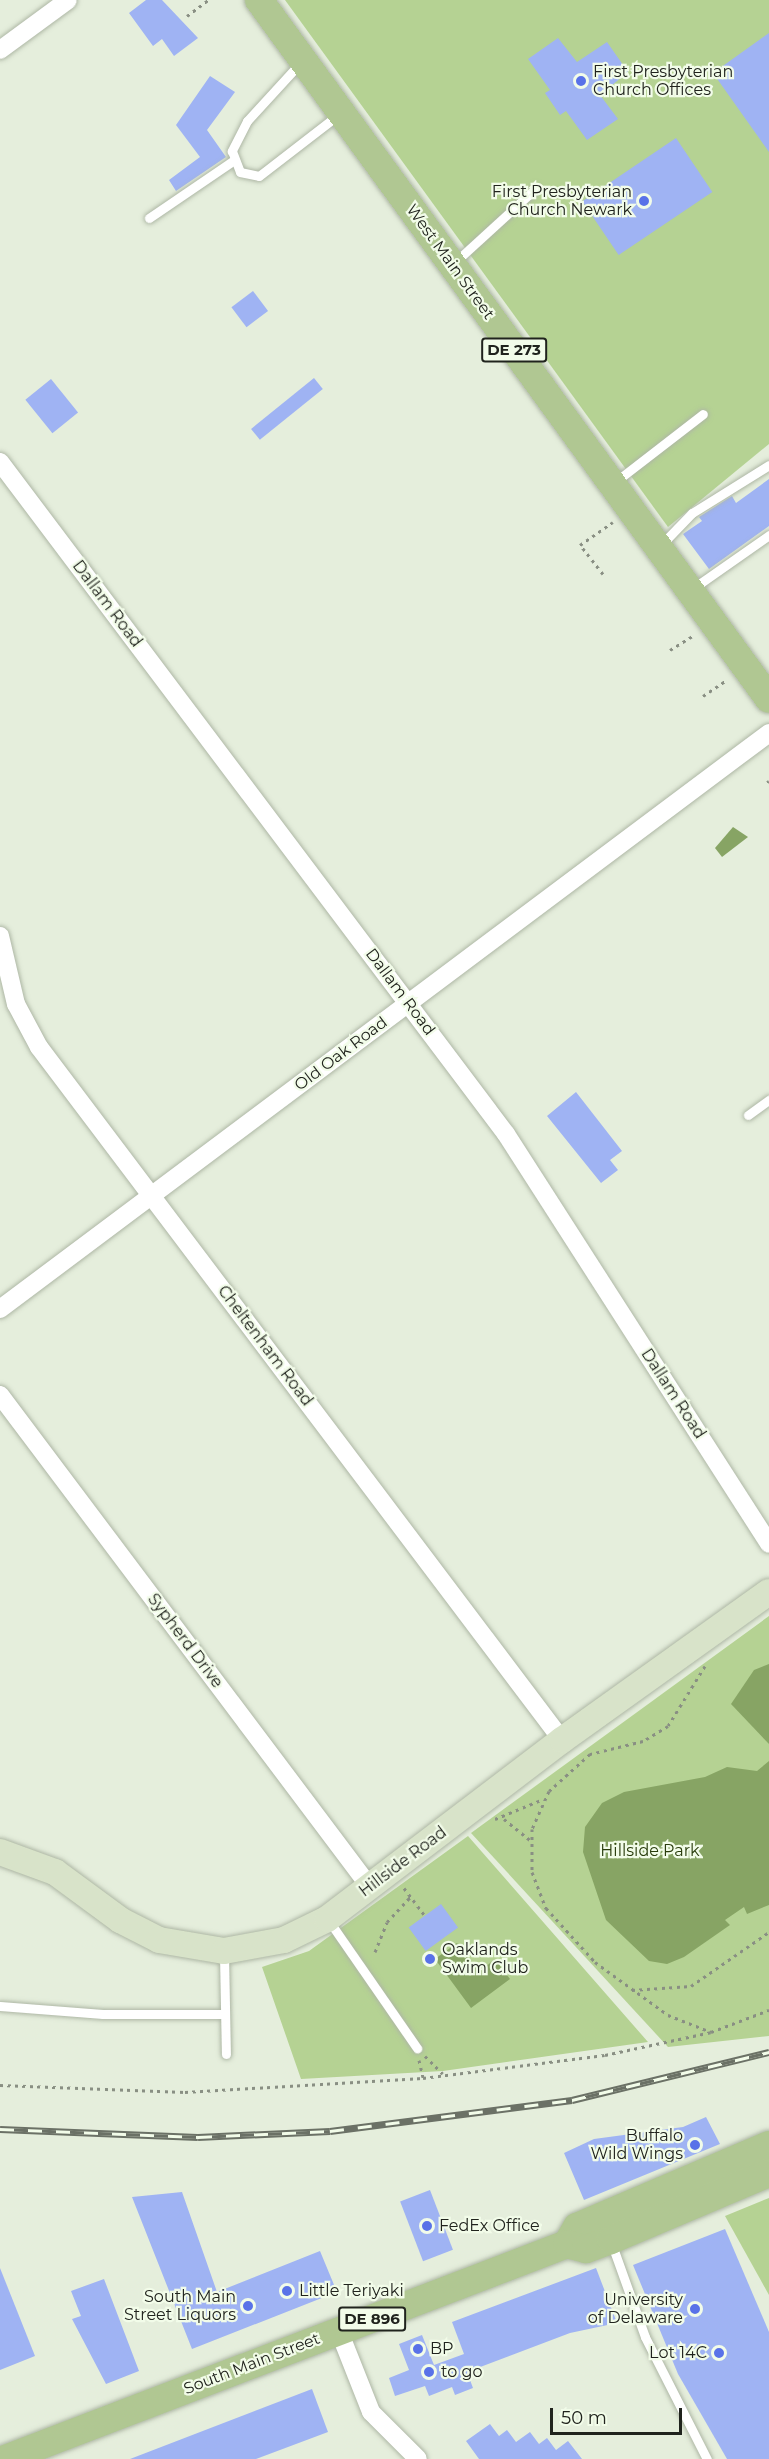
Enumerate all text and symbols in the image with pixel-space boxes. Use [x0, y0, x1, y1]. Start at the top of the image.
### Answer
place label: First Presbyterian Church Offices [593, 62, 733, 100]
marker: First Presbyterian Church Offices [574, 74, 588, 88]
place label: First Presbyterian Church Newark [492, 182, 632, 220]
marker: First Presbyterian Church Newark [637, 194, 651, 208]
street label: West Main Street [402, 201, 498, 323]
road number: DE 273 [481, 338, 547, 362]
street label: Dallam Road [68, 557, 146, 651]
street label: Dallam Road [361, 945, 439, 1039]
street label: Old Oak Road [291, 1013, 391, 1095]
street label: Cheltenham Road [213, 1282, 317, 1410]
street label: Dallam Road [637, 1345, 709, 1443]
street label: Sypherd Drive [143, 1590, 227, 1692]
street label: Hillside Road [355, 1823, 451, 1901]
park label: Hillside Park [600, 1841, 700, 1861]
place label: Oaklands Swim Club [442, 1940, 528, 1978]
marker: Oaklands Swim Club [423, 1952, 437, 1966]
place label: Buffalo Wild Wings [590, 2126, 683, 2164]
marker: Buffalo Wild Wings [688, 2138, 702, 2152]
place label: FedEx Office [439, 2216, 540, 2236]
marker: FedEx Office [420, 2219, 434, 2233]
place label: Little Teriyaki [299, 2281, 404, 2301]
marker: Little Teriyaki [280, 2284, 294, 2298]
place label: South Main Street Liquors [124, 2287, 236, 2325]
place label: University of Delaware [588, 2290, 683, 2328]
marker: South Main Street Liquors [241, 2299, 255, 2313]
marker: University of Delaware [688, 2302, 702, 2316]
road number: DE 896 [338, 2307, 406, 2331]
street label: South Main Street [181, 2329, 323, 2399]
place label: BP [430, 2339, 454, 2359]
marker: BP [411, 2342, 425, 2356]
place label: Lot 14C [649, 2343, 707, 2363]
marker: Lot 14C [712, 2346, 726, 2360]
place label: to go [441, 2362, 482, 2382]
marker: to go [422, 2365, 436, 2379]
scale bar [553, 2396, 685, 2434]
text: 50 m [561, 2407, 607, 2429]

